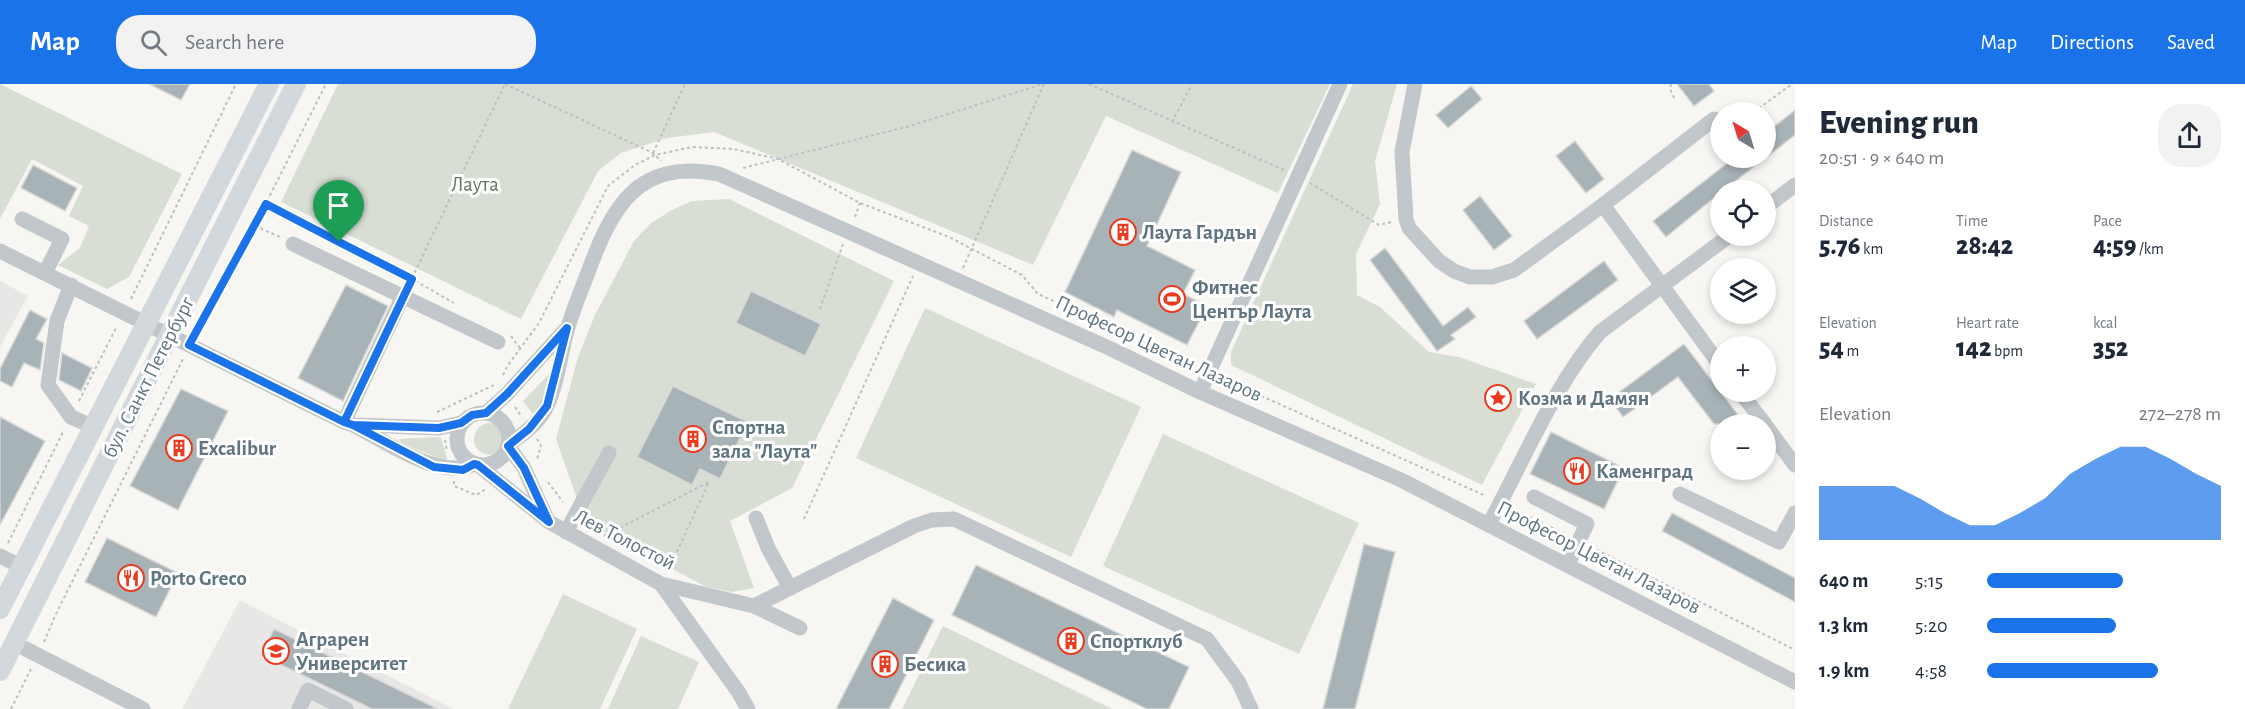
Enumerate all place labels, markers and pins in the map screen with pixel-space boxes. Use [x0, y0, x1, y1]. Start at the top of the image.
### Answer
pin [313, 180, 364, 242]
building icon: Лаута Гардън [1108, 217, 1138, 247]
place label: Лаута Гардън [1142, 222, 1257, 243]
place label: Фитнес Център Лаута [1192, 277, 1312, 322]
sports icon: Фитнес Център Лаута [1157, 284, 1187, 314]
place icon: Козма и Дамян [1483, 383, 1513, 413]
place label: Козма и Дамян [1518, 388, 1649, 409]
place label: Спортна зала "Лаута" [712, 417, 818, 462]
building icon: Спортна зала "Лаута" [678, 424, 708, 454]
building icon: Excalibur [164, 433, 194, 463]
place label: Excalibur [198, 438, 277, 459]
restaurant icon: Каменград [1562, 456, 1592, 486]
place label: Каменград [1596, 461, 1693, 482]
restaurant icon: Porto Greco [116, 563, 146, 593]
place label: Porto Greco [150, 568, 247, 589]
building icon: Спортклуб [1056, 626, 1086, 656]
place label: Аграрен Университет [296, 629, 408, 674]
place label: Спортклуб [1090, 631, 1183, 652]
school or university icon: Аграрен Университет [261, 636, 291, 666]
building icon: Бесика [870, 649, 900, 679]
place label: Бесика [904, 654, 966, 675]

